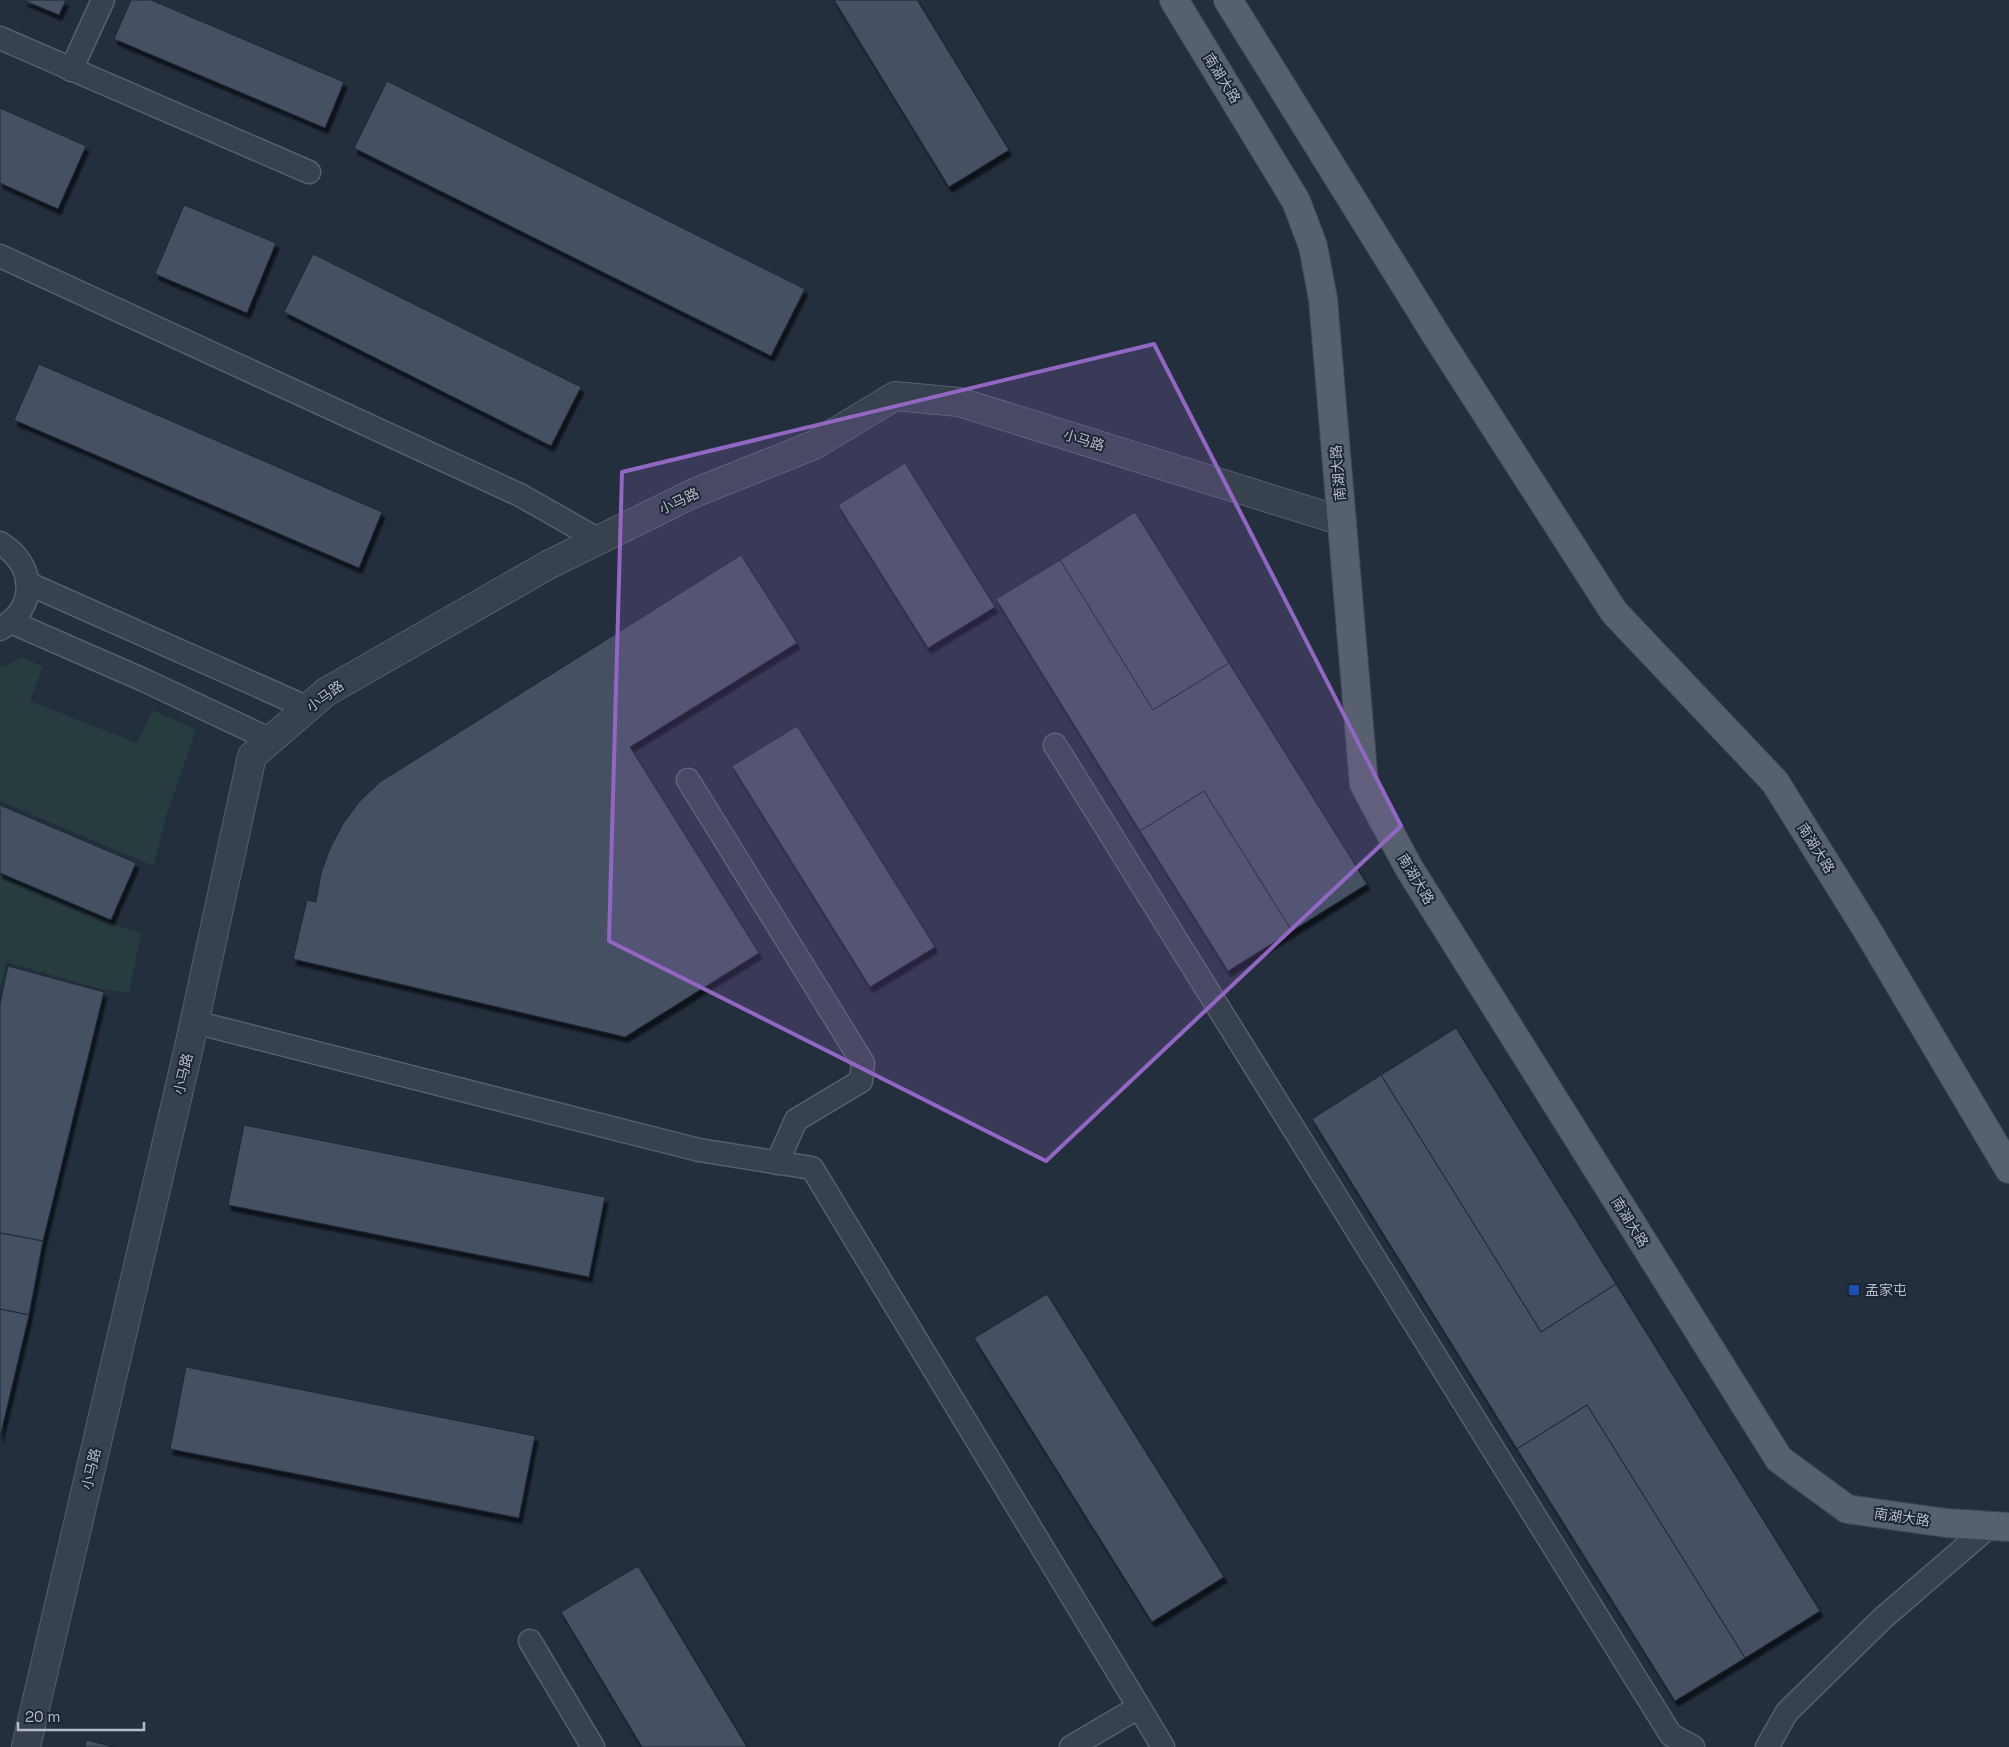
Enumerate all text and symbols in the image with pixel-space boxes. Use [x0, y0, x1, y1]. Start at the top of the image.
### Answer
street label: 南湖大路 [1200, 49, 1244, 107]
street label: 小马路 [1061, 425, 1107, 455]
street label: 南湖大路 [1327, 444, 1349, 502]
street label: 小马路 [656, 484, 702, 518]
street label: 小马路 [303, 676, 347, 716]
street label: 南湖大路 [1794, 819, 1838, 877]
street label: 南湖大路 [1394, 850, 1438, 908]
street label: 小马路 [170, 1052, 196, 1096]
street label: 南湖大路 [1608, 1193, 1652, 1251]
place label: 孟家屯 [1865, 1281, 1907, 1299]
marker: 孟家屯 [1847, 1283, 1861, 1297]
street label: 小马路 [78, 1447, 104, 1491]
street label: 南湖大路 [1873, 1504, 1931, 1530]
scale bar [18, 1700, 144, 1732]
text: 20 m [25, 1707, 60, 1726]

